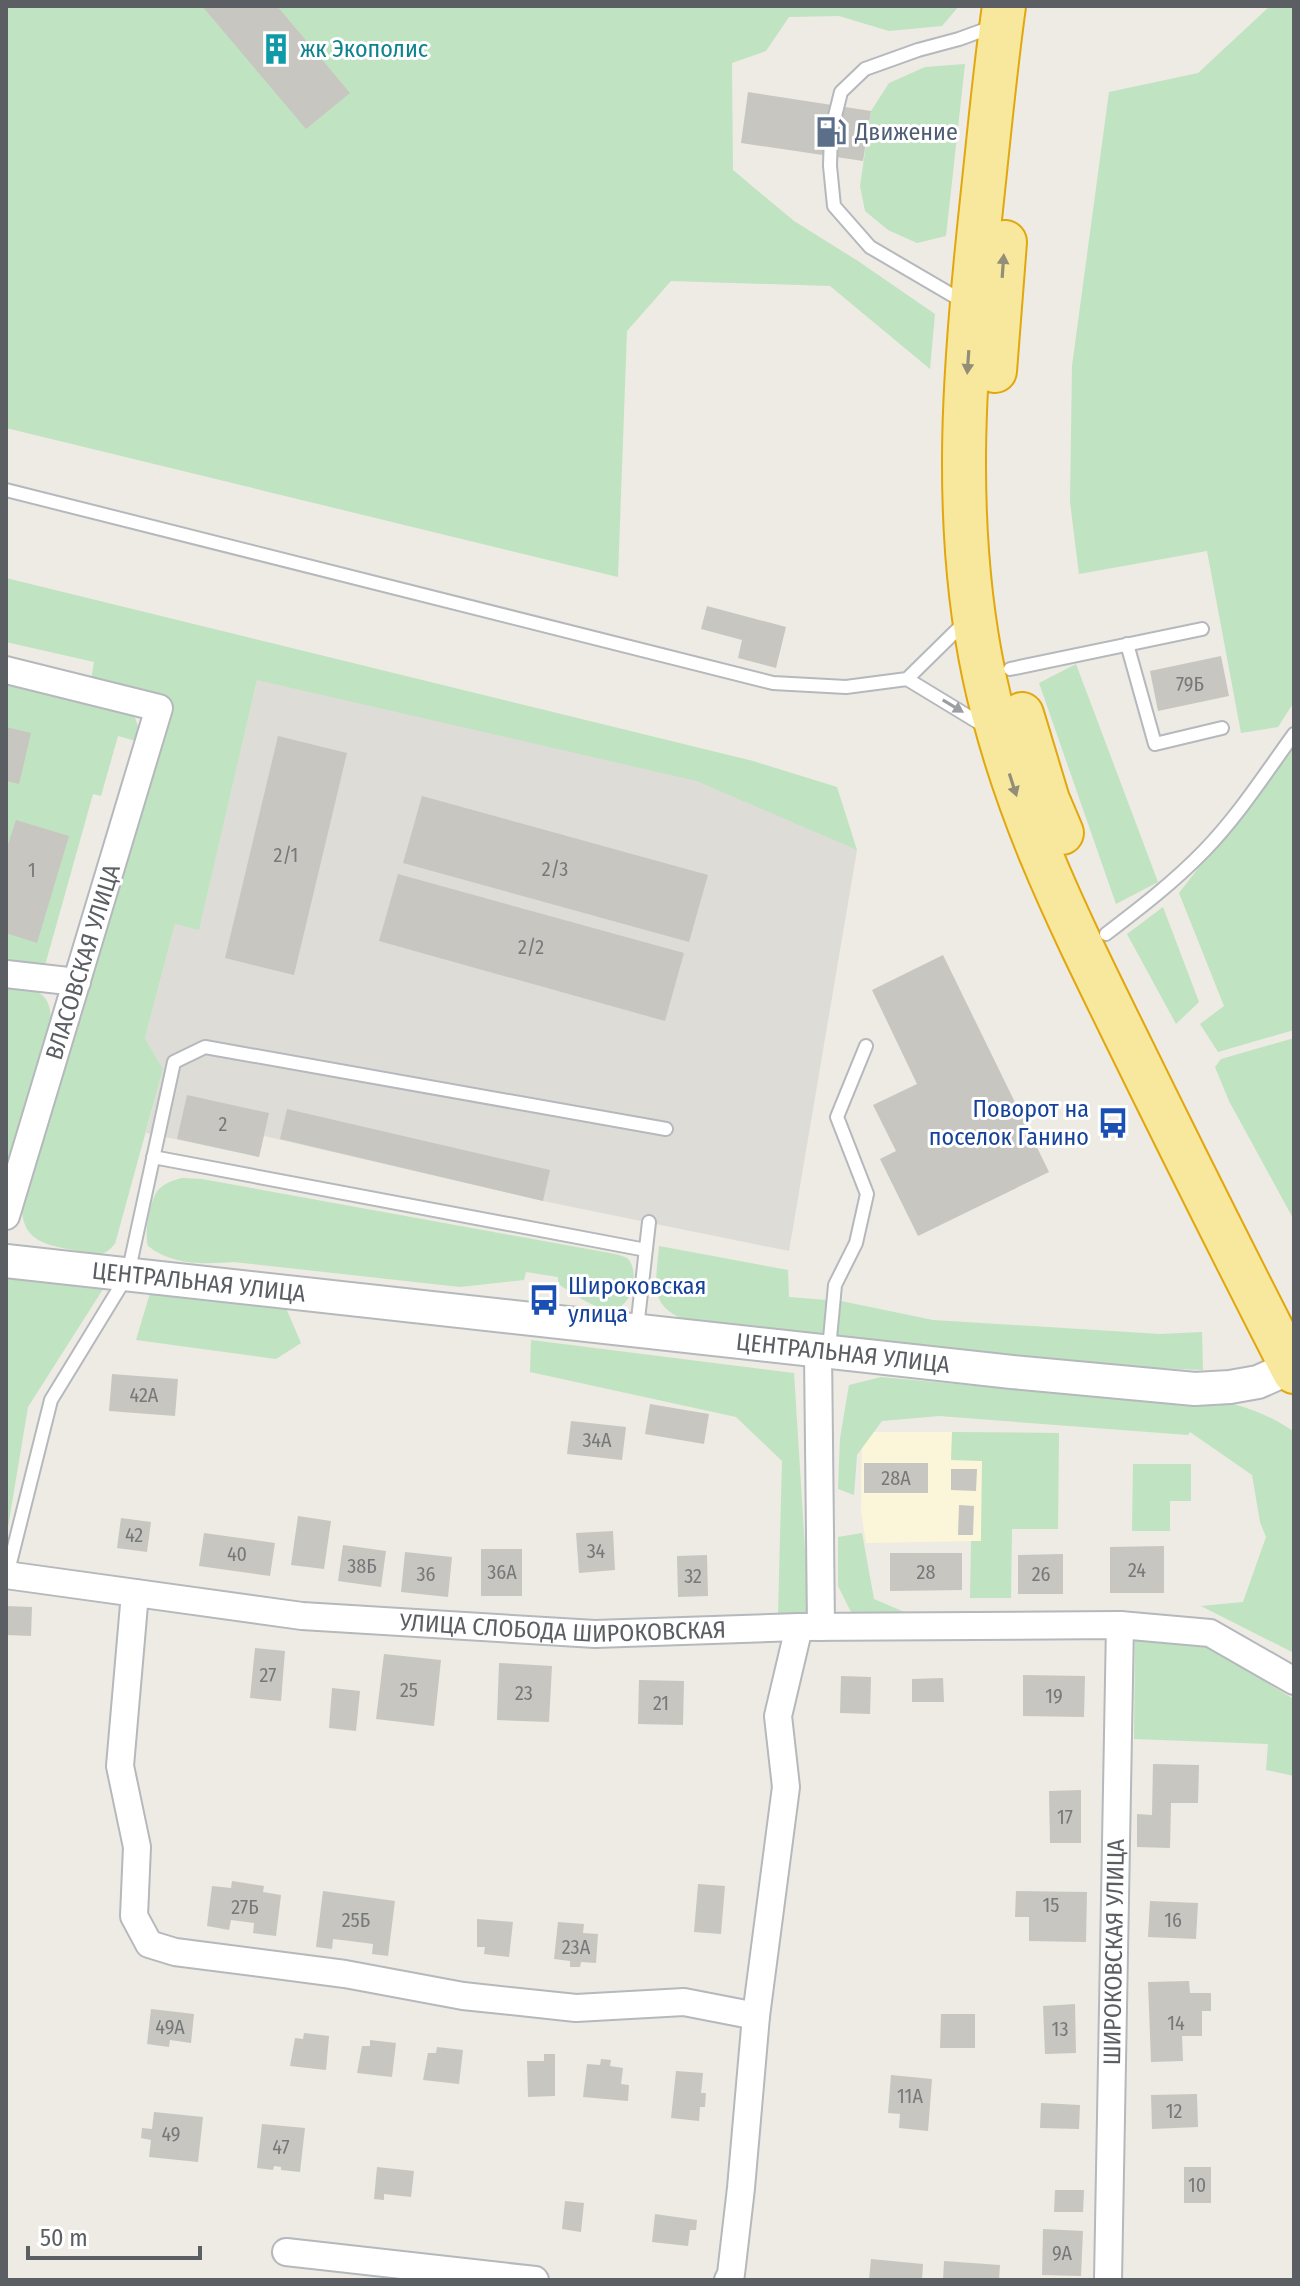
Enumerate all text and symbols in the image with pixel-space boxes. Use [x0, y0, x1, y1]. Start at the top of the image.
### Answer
building icon: жк Экополис [259, 32, 293, 66]
place label: жк Экополис [300, 35, 428, 63]
fuel station icon: Движение [814, 115, 848, 149]
place label: Движение [854, 118, 958, 146]
one-way arrow [997, 254, 1010, 279]
one-way arrow [961, 350, 974, 375]
house number: 79Б [1176, 672, 1204, 696]
one-way arrow [942, 699, 964, 713]
one-way arrow [1008, 773, 1020, 797]
house number: 2/1 [274, 843, 298, 867]
house number: 2/3 [542, 857, 568, 881]
house number: 1 [28, 858, 36, 882]
street label: ВЛАСОВСКАЯ УЛИЦА [40, 861, 126, 1063]
house number: 2/2 [518, 935, 544, 959]
place label: Поворот на поселок Ганино [929, 1095, 1089, 1151]
bus stop icon: Поворот на поселок Ганино [1096, 1106, 1130, 1140]
house number: 2 [219, 1112, 228, 1136]
street label: ЦЕНТРАЛЬНАЯ УЛИЦА [91, 1257, 307, 1308]
place label: Широковская улица [568, 1272, 707, 1328]
bus stop icon: Широковская улица [527, 1283, 561, 1317]
street label: ЦЕНТРАЛЬНАЯ УЛИЦА [735, 1328, 952, 1379]
house number: 42А [130, 1383, 159, 1407]
house number: 34А [582, 1428, 612, 1452]
house number: 28А [881, 1466, 911, 1490]
house number: 42 [125, 1523, 143, 1547]
house number: 34 [587, 1539, 606, 1563]
house number: 40 [227, 1542, 247, 1566]
house number: 38Б [347, 1554, 377, 1578]
house number: 24 [1128, 1558, 1146, 1582]
house number: 36А [487, 1560, 517, 1584]
house number: 28 [917, 1560, 935, 1584]
house number: 36 [417, 1562, 436, 1586]
house number: 26 [1032, 1562, 1050, 1586]
house number: 32 [684, 1564, 702, 1588]
street label: УЛИЦА СЛОБОДА ШИРОКОВСКАЯ [398, 1608, 726, 1648]
house number: 27 [260, 1663, 276, 1687]
house number: 25 [400, 1678, 418, 1702]
house number: 23 [515, 1681, 533, 1705]
house number: 19 [1045, 1684, 1063, 1708]
house number: 21 [653, 1691, 669, 1715]
house number: 17 [1057, 1805, 1073, 1829]
street label: ШИРОКОВСКАЯ УЛИЦА [1098, 1838, 1130, 2065]
house number: 15 [1043, 1893, 1059, 1917]
house number: 27Б [231, 1895, 259, 1919]
house number: 25Б [342, 1908, 370, 1932]
house number: 16 [1164, 1908, 1182, 1932]
house number: 23А [562, 1935, 591, 1959]
house number: 14 [1167, 2011, 1185, 2035]
house number: 49А [155, 2015, 185, 2039]
house number: 13 [1052, 2017, 1068, 2041]
house number: 11А [897, 2084, 923, 2108]
house number: 12 [1166, 2099, 1182, 2123]
house number: 49 [161, 2122, 181, 2146]
house number: 47 [272, 2135, 290, 2159]
house number: 10 [1188, 2173, 1206, 2197]
scale bar [28, 2210, 200, 2260]
text: 50 m [40, 2224, 88, 2252]
house number: 9А [1052, 2241, 1072, 2265]

